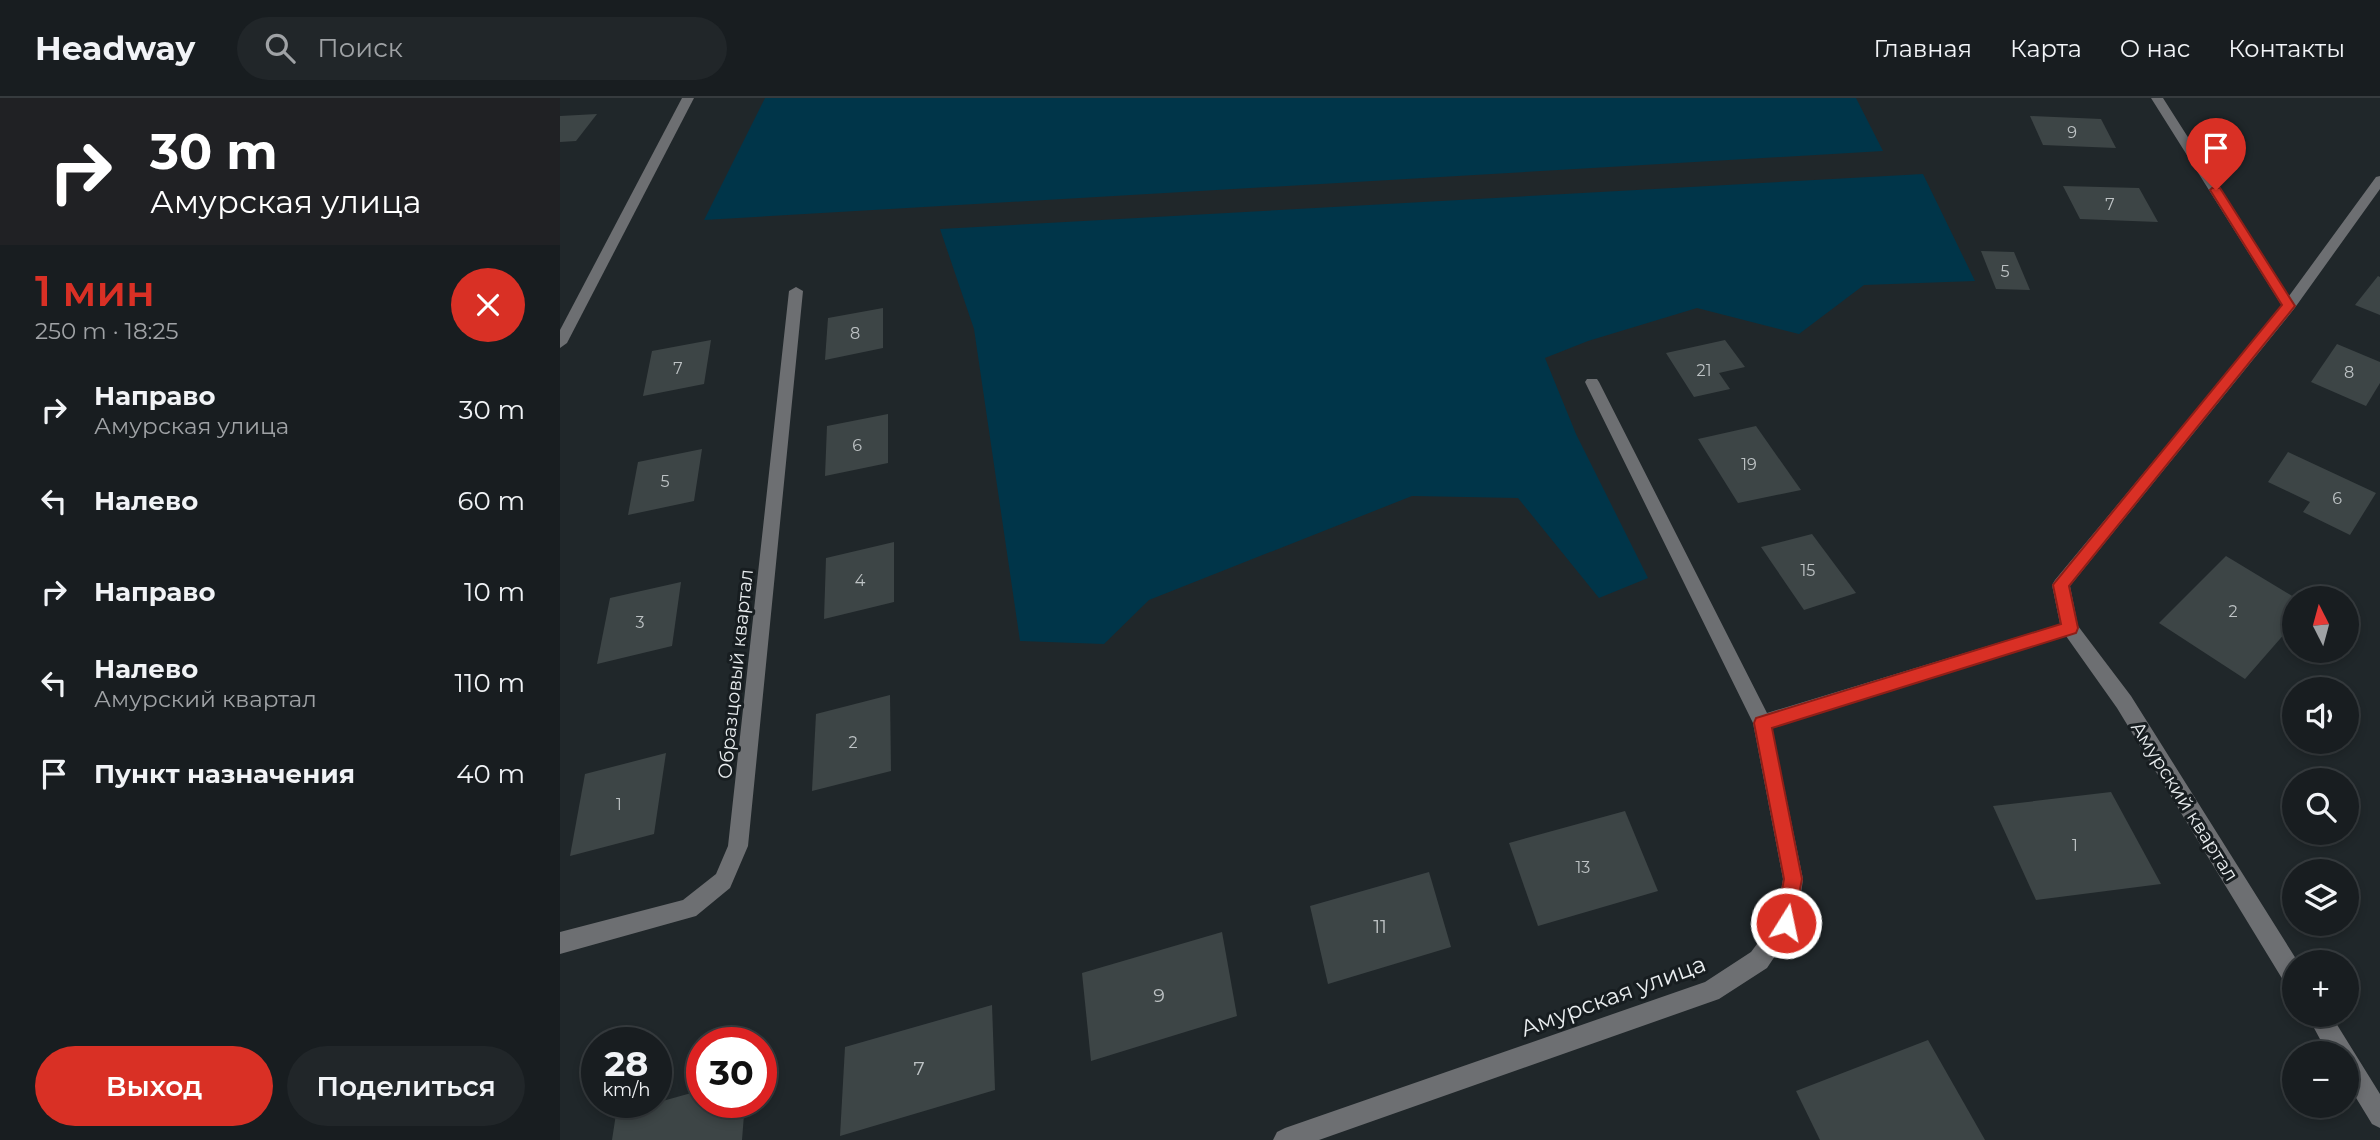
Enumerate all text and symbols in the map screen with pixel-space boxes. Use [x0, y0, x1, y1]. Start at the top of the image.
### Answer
search box [237, 17, 727, 80]
text: Headway [35, 28, 195, 68]
icon: search [261, 29, 299, 67]
text: Поиск [317, 32, 403, 64]
text: Главная [1874, 34, 1972, 63]
text: Карта [2010, 34, 2082, 63]
text: О нас [2120, 34, 2190, 63]
text: Контакты [2228, 34, 2345, 63]
pin [2186, 118, 2246, 190]
text: 30 m [150, 122, 278, 181]
house number: 9 [2067, 123, 2077, 142]
icon: right [35, 126, 126, 217]
icon: arrive [2197, 129, 2235, 167]
text: Амурская улица [150, 182, 422, 221]
house number: 7 [2105, 195, 2115, 214]
house number: 5 [2000, 262, 2010, 281]
text: 1 мин [35, 265, 155, 317]
button: close [451, 268, 525, 342]
text: 250 m · 18:25 [35, 317, 179, 345]
house number: 8 [850, 324, 860, 343]
house number: 7 [673, 359, 683, 378]
house number: 21 [1697, 361, 1711, 380]
house number: 8 [2344, 363, 2354, 382]
text: Направо [94, 380, 215, 412]
icon: right [35, 391, 73, 429]
text: 30 m [459, 394, 525, 426]
text: Амурская улица [94, 412, 289, 440]
house number: 6 [852, 436, 862, 455]
house number: 19 [1741, 455, 1757, 474]
house number: 5 [660, 472, 670, 491]
icon: left [35, 482, 73, 520]
text: Налево [94, 485, 198, 517]
text: 60 m [458, 485, 525, 517]
house number: 6 [2332, 489, 2342, 508]
house number: 15 [1801, 561, 1815, 580]
street label: Образцовый квартал [713, 568, 758, 780]
house number: 4 [855, 571, 866, 590]
icon: right [35, 573, 73, 611]
text: Направо [94, 576, 215, 608]
text: 10 m [464, 576, 525, 608]
north arrow [2282, 586, 2359, 663]
map controls [2282, 586, 2359, 1118]
house number: 2 [2228, 602, 2238, 621]
house number: 3 [635, 613, 645, 632]
text: Налево [94, 653, 198, 685]
icon: left [35, 664, 73, 702]
text: 110 m [455, 667, 525, 699]
button: sound [2282, 677, 2359, 754]
text: Амурский квартал [94, 685, 317, 713]
street label: Амурский квартал [2126, 717, 2243, 885]
house number: 2 [848, 733, 858, 752]
icon: arrive [35, 755, 73, 793]
text: Пункт назначения [94, 758, 355, 790]
text: 40 m [456, 758, 525, 790]
button: search [2282, 768, 2359, 845]
house number: 1 [616, 795, 622, 814]
house number: 1 [2072, 836, 2078, 855]
house number: 13 [1576, 858, 1590, 877]
button: layers [2282, 859, 2359, 936]
position arrow [1749, 886, 1823, 960]
house number: 11 [1373, 915, 1387, 938]
street label: Амурская улица [1517, 949, 1709, 1043]
button: + [2282, 950, 2359, 1027]
house number: 9 [1153, 984, 1165, 1007]
speed limit sign: 30 [686, 1027, 777, 1118]
button: − [2282, 1041, 2359, 1118]
text: 28 [605, 1042, 648, 1085]
button: Выход [35, 1046, 273, 1126]
button: Поделиться [287, 1046, 525, 1126]
house number: 7 [913, 1057, 925, 1080]
text: km/h [602, 1079, 651, 1101]

